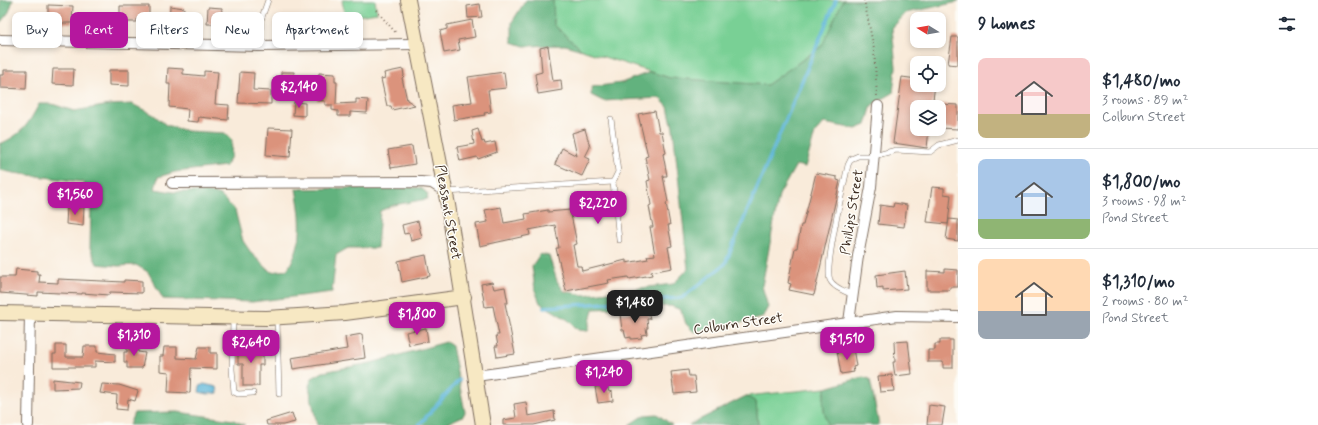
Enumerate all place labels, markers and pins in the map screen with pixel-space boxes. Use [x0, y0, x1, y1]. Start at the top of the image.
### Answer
pin: $2,140 [266, 75, 332, 109]
pin: $1,560 [42, 182, 108, 216]
pin: $2,220 [565, 191, 631, 225]
pin: $1,480 [602, 290, 668, 324]
pin: $1,800 [384, 302, 450, 336]
pin: $1,310 [101, 323, 167, 357]
pin: $1,510 [814, 327, 880, 361]
pin: $2,640 [218, 330, 284, 364]
pin: $1,240 [571, 360, 637, 394]

